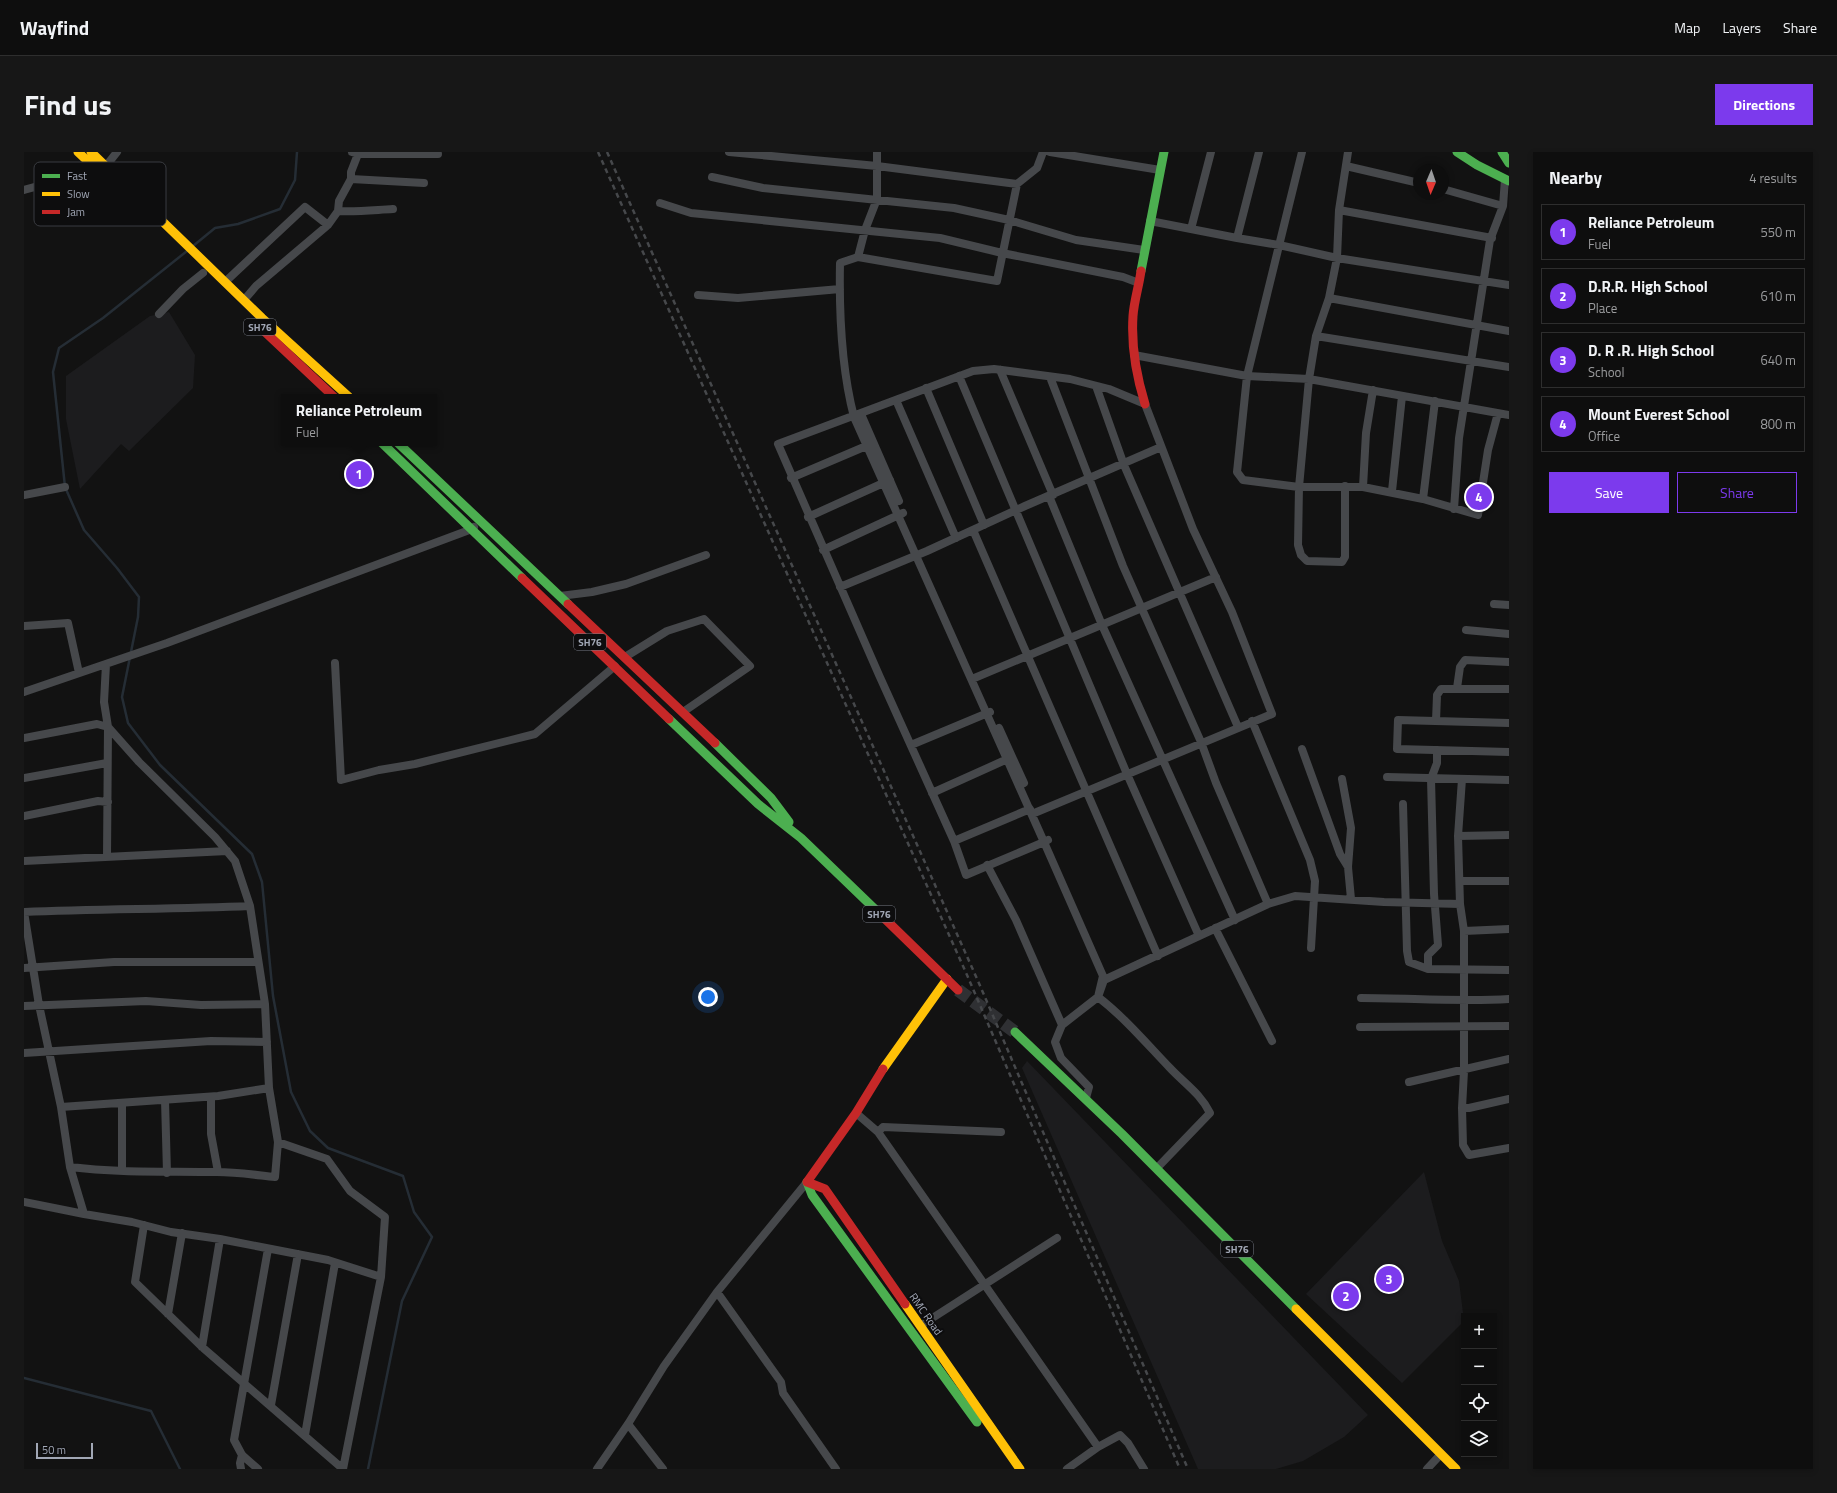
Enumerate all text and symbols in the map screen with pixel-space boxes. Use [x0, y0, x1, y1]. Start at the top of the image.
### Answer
text: Wayfind [20, 13, 89, 42]
text: Map [1674, 17, 1700, 38]
text: Layers [1722, 17, 1761, 38]
text: Share [1783, 17, 1817, 38]
text: Find us [24, 83, 112, 126]
button: Directions [1715, 84, 1813, 125]
legend [34, 162, 166, 226]
north arrow [1413, 164, 1449, 200]
text: Nearby [1549, 165, 1602, 191]
text: Fast [67, 168, 87, 184]
text: 4 results [1749, 168, 1797, 188]
text: Slow [67, 186, 90, 202]
text: Jam [67, 204, 85, 220]
text: Reliance Petroleum [1588, 211, 1714, 234]
text: 1 [1559, 222, 1567, 242]
text: 550 m [1760, 222, 1796, 242]
text: Fuel [1588, 234, 1611, 254]
text: D.R.R. High School [1588, 275, 1708, 298]
text: 2 [1559, 286, 1567, 306]
text: 610 m [1760, 286, 1796, 306]
text: Place [1588, 298, 1617, 318]
road number: SH76 [244, 319, 276, 335]
text: D. R .R. High School [1588, 339, 1714, 362]
text: 3 [1559, 350, 1567, 370]
text: 640 m [1760, 350, 1796, 370]
text: School [1588, 362, 1624, 382]
popup [281, 394, 437, 446]
text: Reliance Petroleum [296, 399, 422, 422]
text: Mount Everest School [1588, 403, 1730, 426]
text: 4 [1559, 414, 1567, 434]
text: 800 m [1760, 414, 1796, 434]
text: Fuel [296, 422, 319, 442]
text: Office [1588, 426, 1620, 446]
pin: 1 [346, 459, 372, 489]
button: Save [1549, 472, 1669, 513]
button: Share [1677, 472, 1797, 513]
pin: 4 [1466, 482, 1492, 512]
road number: SH76 [574, 634, 606, 650]
road number: SH76 [863, 906, 895, 922]
your location [698, 987, 718, 1007]
road number: SH76 [1221, 1241, 1253, 1257]
pin: 3 [1376, 1264, 1402, 1294]
pin: 2 [1333, 1281, 1359, 1311]
street label: RMC Road [906, 1290, 946, 1338]
map controls [1461, 1313, 1497, 1457]
button: + [1461, 1313, 1497, 1349]
button: − [1461, 1349, 1497, 1385]
button: locate [1461, 1385, 1497, 1421]
button: layers [1461, 1421, 1497, 1457]
scale bar [36, 1441, 93, 1460]
text: 50 m [42, 1442, 66, 1458]

